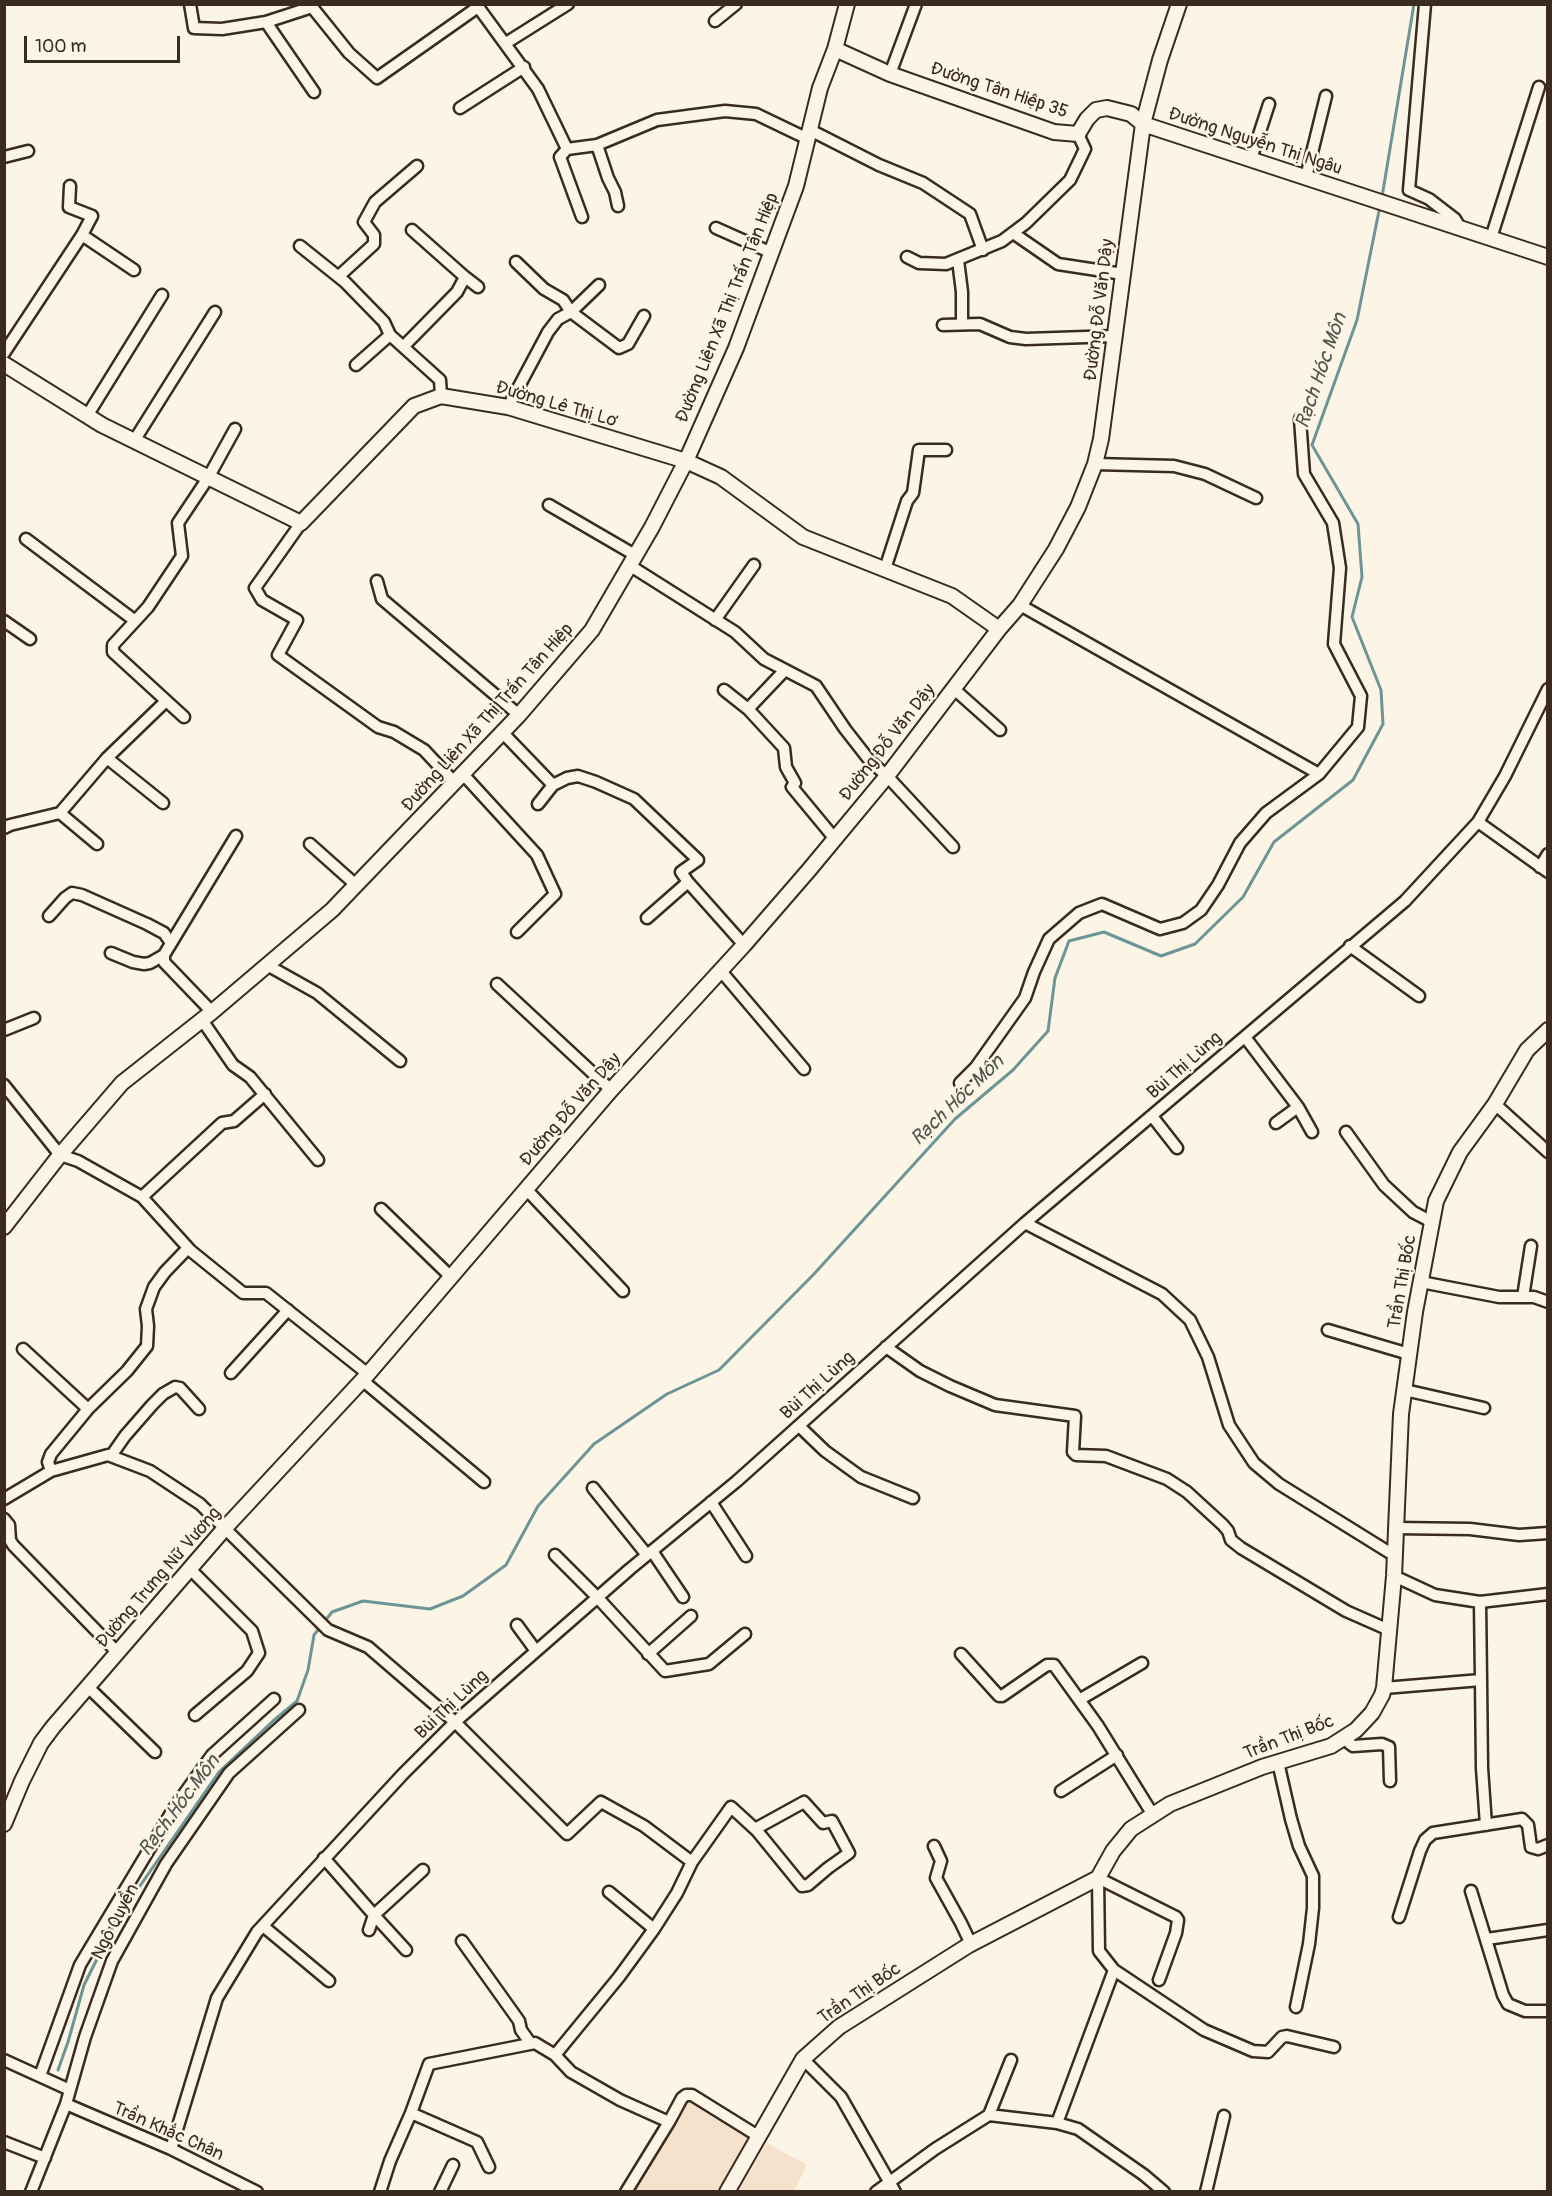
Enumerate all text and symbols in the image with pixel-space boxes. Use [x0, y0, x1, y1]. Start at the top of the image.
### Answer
scale bar [27, 24, 183, 62]
text: 100 m [35, 35, 87, 58]
street label: Đường Tân Hiệp 35 [927, 59, 1071, 123]
street label: Đường Nguyễn Thị Ngâu [1165, 104, 1345, 180]
street label: Đường Liên Xã Thị Trấn Tân Hiệp [672, 190, 784, 426]
street label: Đường Đỗ Văn Dậy [1081, 238, 1119, 382]
water label: Rạch Hóc Môn [1291, 310, 1353, 432]
street label: Đường Lê Thị Lơ [493, 377, 619, 433]
street label: Đường Liên Xã Thị Trấn Tân Hiệp [398, 619, 578, 817]
street label: Đường Đỗ Văn Dậy [835, 680, 941, 806]
street label: Bùi Thị Lùng [1143, 1028, 1227, 1104]
street label: Đường Đỗ Văn Dậy [516, 1049, 626, 1171]
water label: Rạch Hóc Môn [906, 1051, 1010, 1151]
street label: Trần Thị Bốc [1384, 1233, 1422, 1331]
street label: Bùi Thị Lùng [777, 1347, 859, 1425]
street label: Đường Trưng Nữ Vương [92, 1503, 226, 1653]
street label: Bùi Thị Lùng [411, 1666, 493, 1744]
street label: Trần Thị Bốc [1241, 1711, 1337, 1765]
water label: Rạch Hóc Môn [134, 1751, 226, 1861]
street label: Ngô Quyền [88, 1880, 144, 1964]
street label: Trần Thị Bốc [815, 1958, 905, 2030]
street label: Trần Khắc Chân [109, 2098, 227, 2166]

